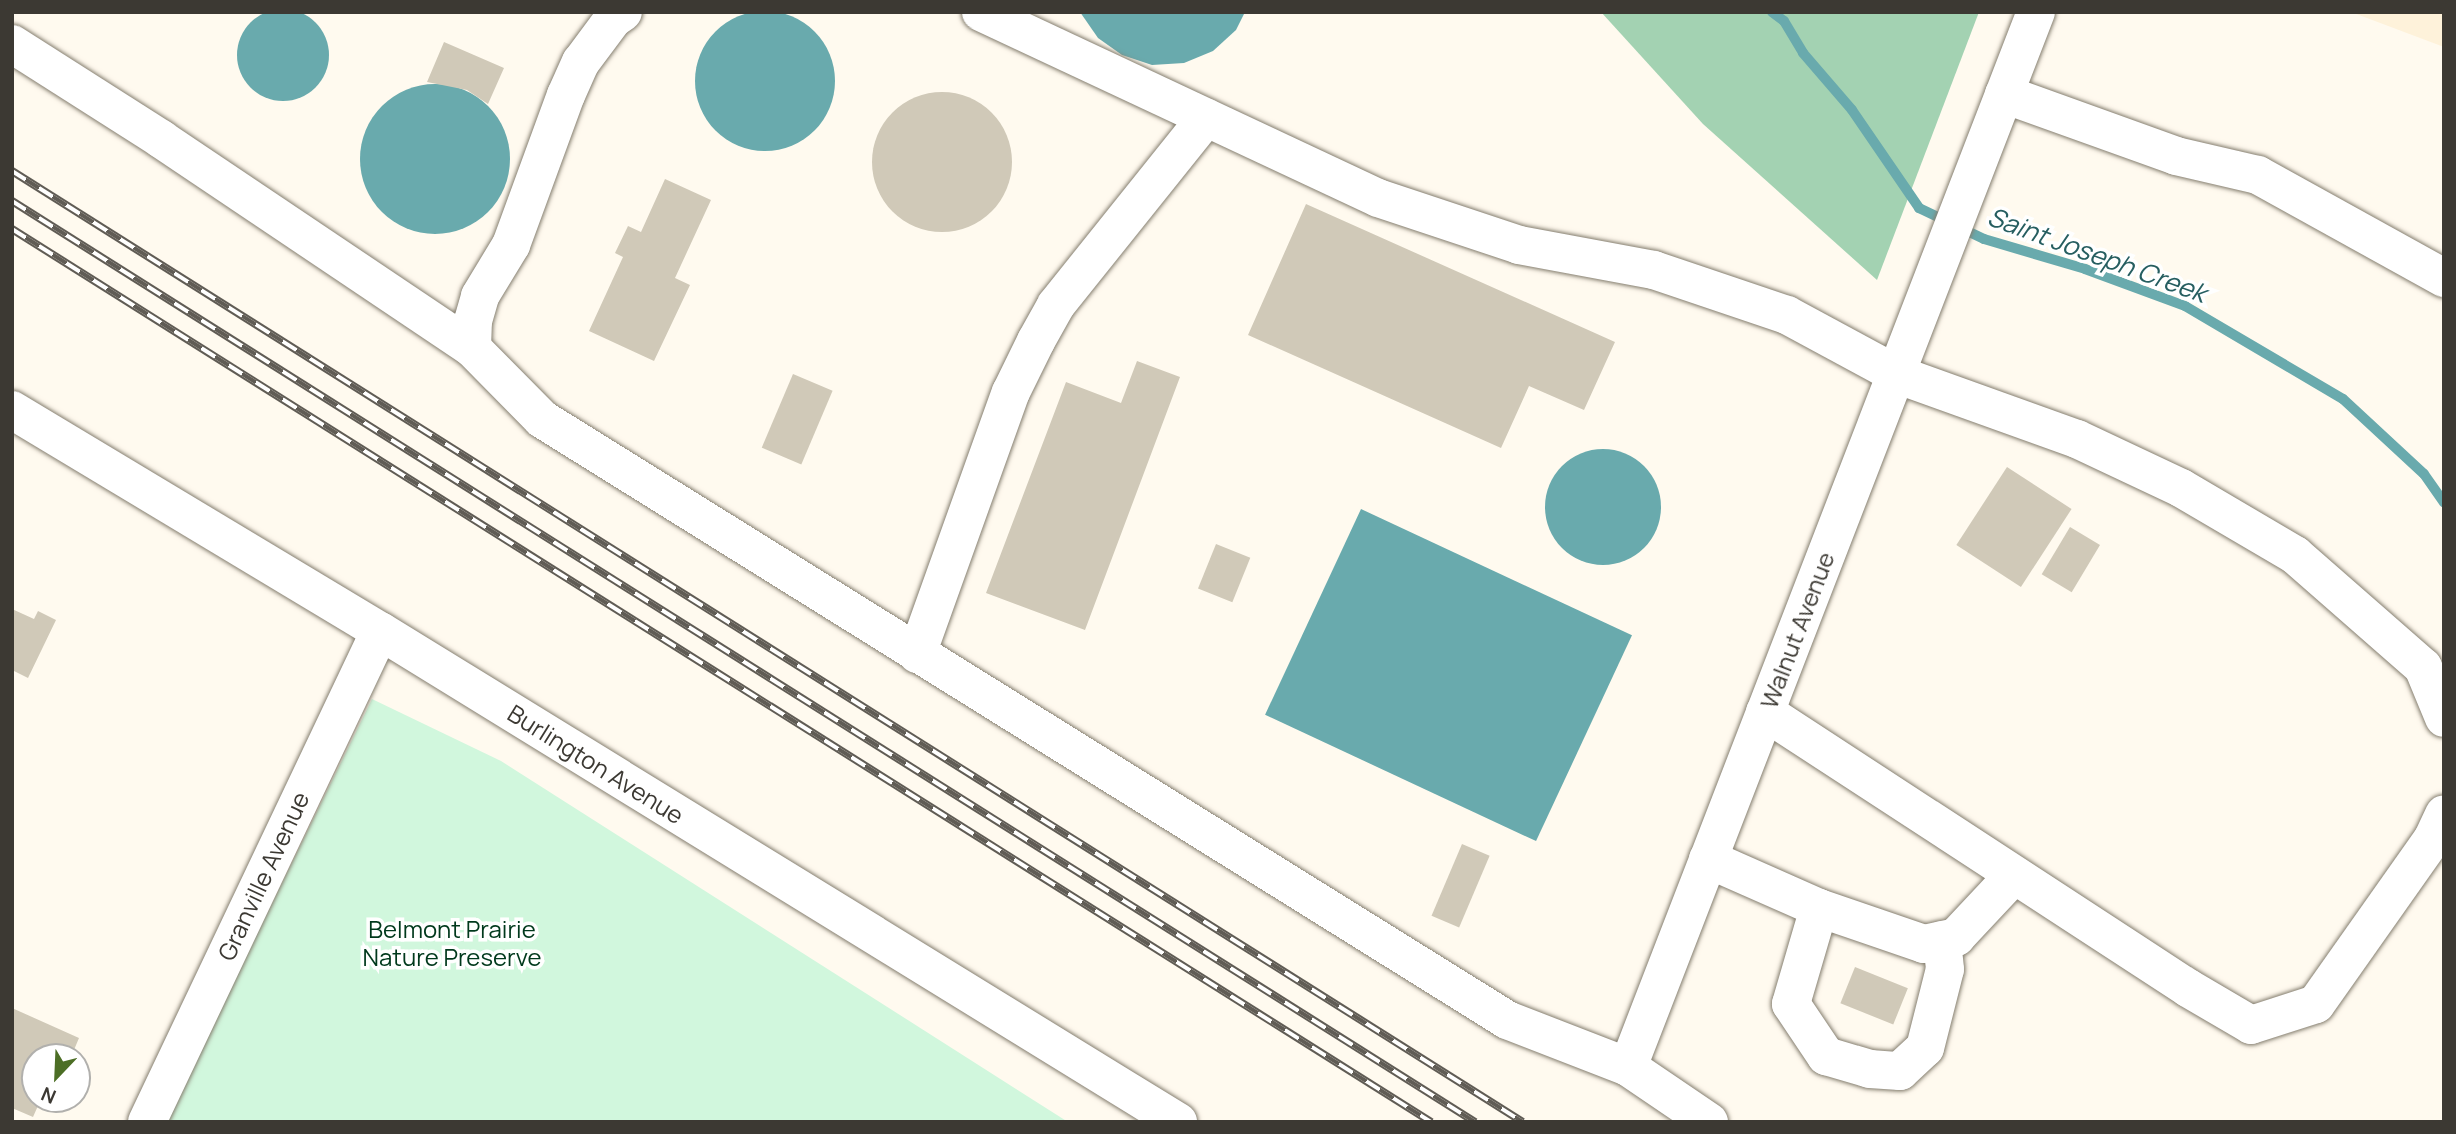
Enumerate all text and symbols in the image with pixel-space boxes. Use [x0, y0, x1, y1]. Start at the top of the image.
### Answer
water label: Saint Joseph Creek [1983, 201, 2211, 309]
street label: Walnut Avenue [1754, 548, 1840, 712]
street label: Burlington Avenue [503, 698, 689, 830]
street label: Granville Avenue [211, 787, 315, 965]
park label: Belmont Prairie Nature Preserve [363, 915, 541, 971]
north arrow [21, 1043, 91, 1113]
text: N [37, 1081, 60, 1110]

